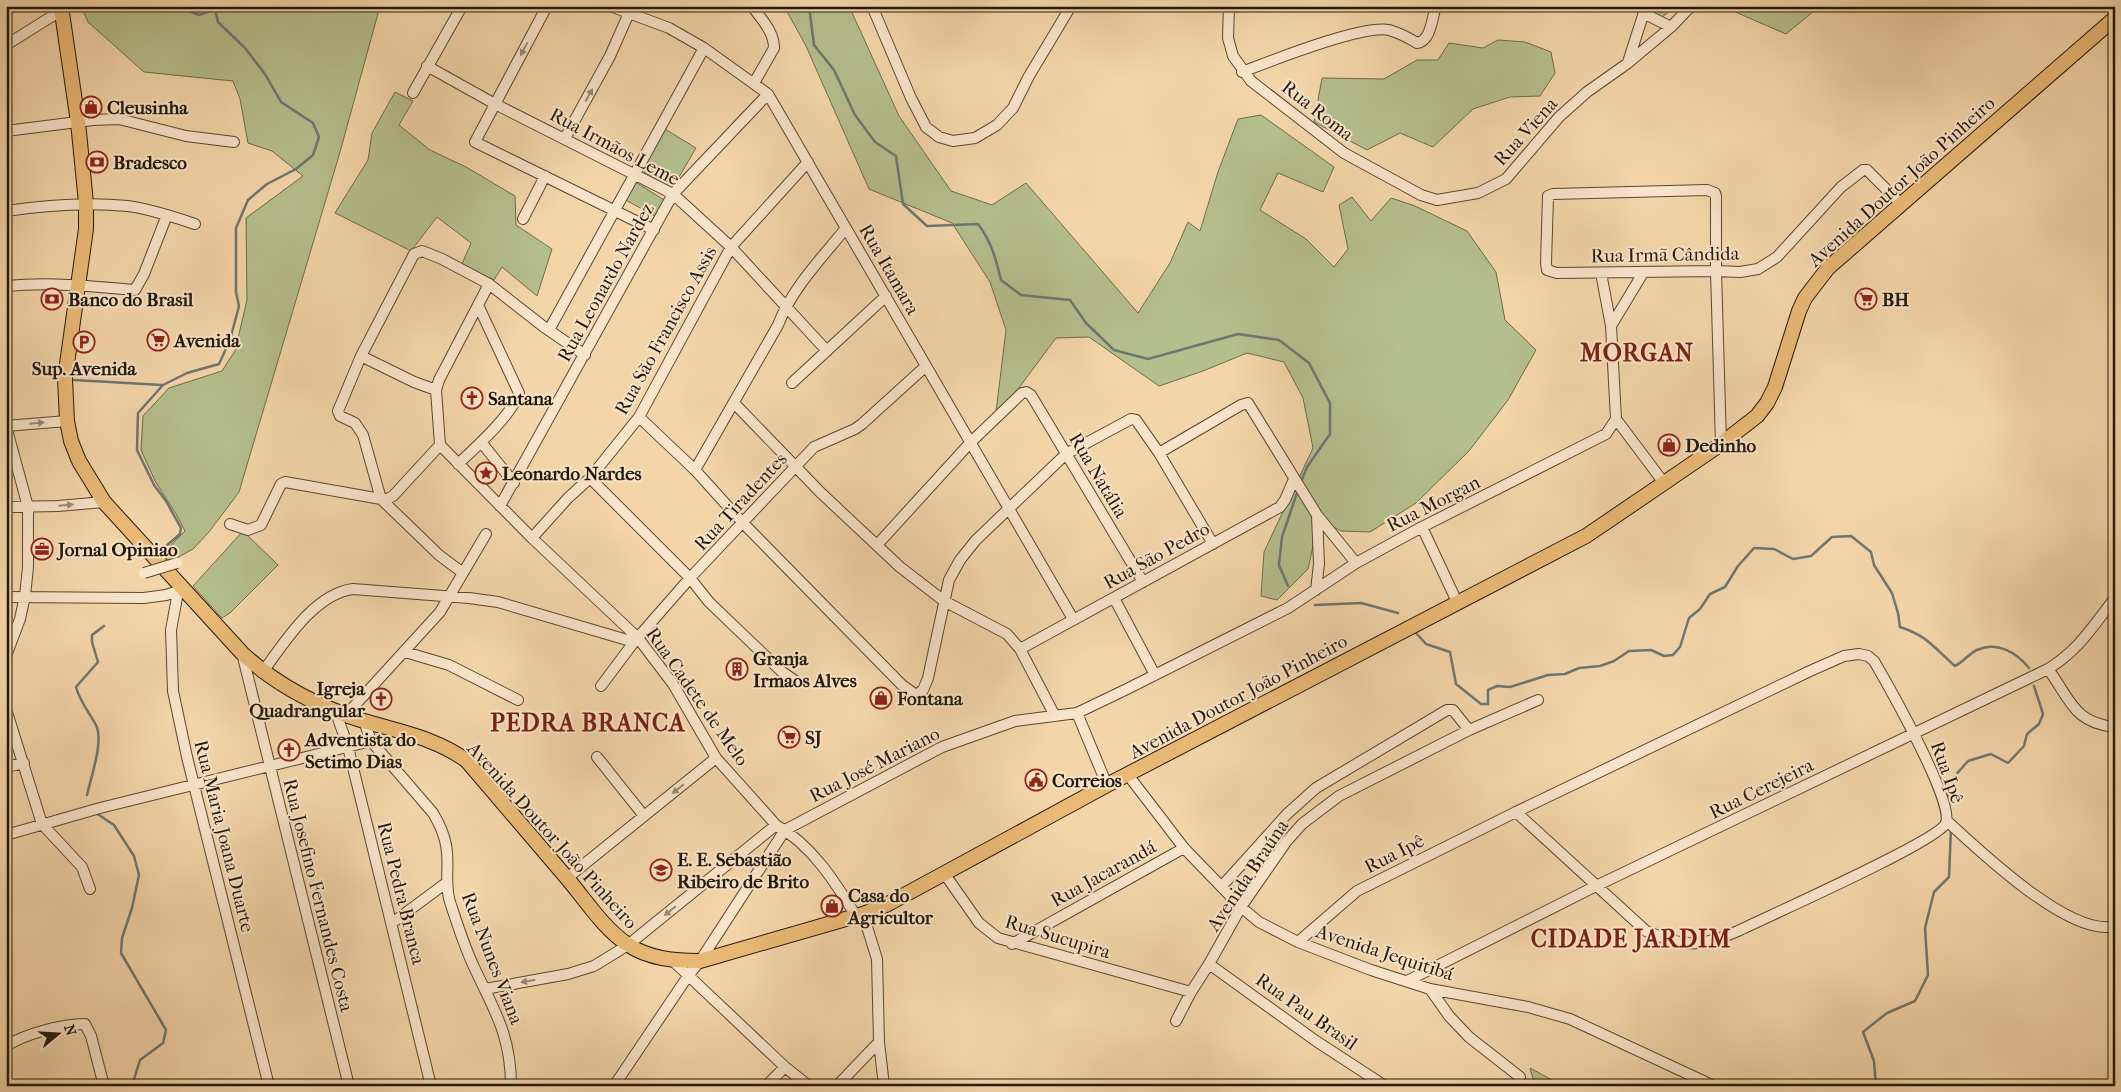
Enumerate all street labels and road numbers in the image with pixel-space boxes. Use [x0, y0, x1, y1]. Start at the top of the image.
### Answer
street label: Rua Roma [1277, 76, 1358, 146]
street label: Avenida Doutor João Pinheiro [1803, 92, 2000, 272]
street label: Rua Viena [1489, 93, 1562, 170]
street label: Rua Irmãos Leme [546, 103, 683, 190]
street label: Rua Leonardo Nardez [553, 199, 659, 366]
street label: Rua Itamara [854, 220, 924, 319]
street label: Rua São Francisco Assis [610, 242, 721, 419]
street label: Rua Irmã Cândida [1590, 243, 1740, 267]
street label: Rua Natália [1064, 429, 1132, 522]
street label: Rua Tiradentes [690, 448, 792, 555]
street label: Rua Morgan [1383, 471, 1484, 537]
street label: Rua São Pedro [1100, 518, 1214, 594]
street label: Rua Cadete de Melo [641, 623, 753, 770]
street label: Avenida Doutor João Pinheiro [1125, 630, 1351, 764]
street label: Rua José Mariano [806, 722, 944, 807]
street label: Avenida Doutor João Pinheiro [462, 737, 642, 934]
street label: Rua Maria Joana Duarte [189, 738, 259, 935]
street label: Rua Ipê [1926, 738, 1968, 806]
street label: Rua Cerejeira [1706, 754, 1817, 824]
street label: Rua Josefino Fernandes Costa [278, 776, 358, 1014]
street label: Avenida Braúna [1202, 815, 1293, 936]
street label: Rua Pedra Branca [373, 820, 429, 967]
street label: Rua Ipê [1361, 830, 1428, 878]
street label: Rua Jacarandá [1047, 836, 1160, 912]
street label: Rua Nunes Viana [457, 889, 527, 1028]
street label: Rua Sucupira [1002, 910, 1113, 964]
street label: Avenida Jequitibá [1312, 920, 1456, 986]
street label: Rua Pau Brasil [1251, 969, 1361, 1055]

